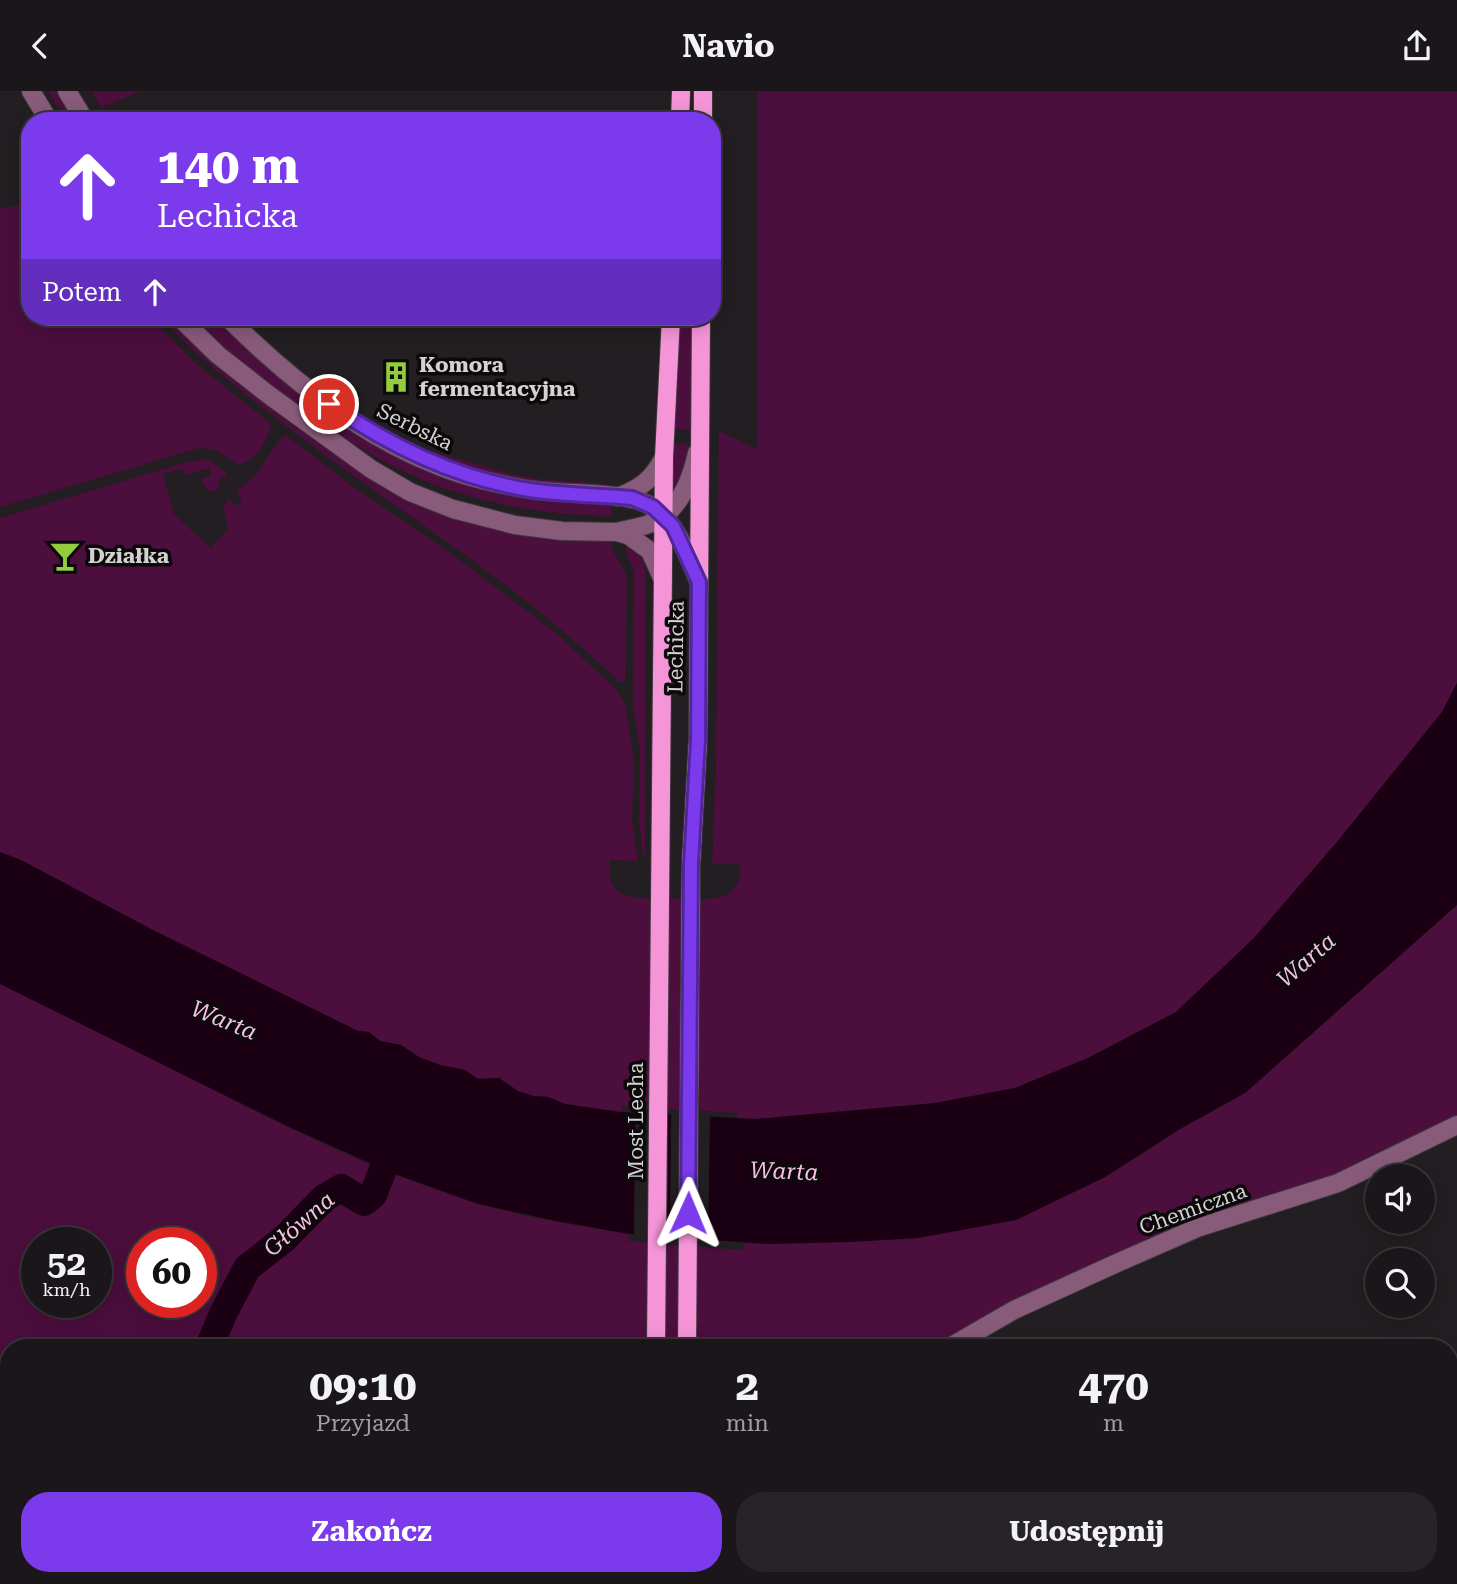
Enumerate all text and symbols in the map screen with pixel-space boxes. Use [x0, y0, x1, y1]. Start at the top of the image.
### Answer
icon: back [21, 27, 59, 65]
text: Navio [682, 27, 775, 65]
icon: share [1398, 27, 1436, 65]
text: 140 m [157, 138, 299, 195]
icon: ahead [42, 140, 133, 231]
text: Lechicka [157, 197, 298, 235]
icon: ahead [136, 273, 174, 311]
text: Potem [42, 277, 122, 307]
place label: Komora fermentacyjna [419, 353, 576, 401]
building icon: Komora fermentacyjna [379, 360, 413, 394]
pin [299, 374, 359, 434]
icon: arrive [310, 385, 348, 423]
street label: Serbska [373, 398, 457, 456]
bar icon: Działka [48, 539, 82, 573]
place label: Działka [88, 544, 170, 568]
street label: Lechicka [663, 600, 689, 693]
water label: Warta [1272, 928, 1341, 993]
water label: Warta [187, 995, 261, 1046]
street label: Most Lecha [624, 1062, 648, 1180]
water label: Warta [749, 1157, 819, 1186]
map controls [1365, 1164, 1435, 1318]
button: sound [1365, 1164, 1435, 1234]
position arrow [651, 1176, 725, 1250]
street label: Chemiczna [1136, 1178, 1251, 1240]
water label: Główna [258, 1186, 340, 1262]
speed limit sign: 60 [126, 1227, 217, 1318]
text: 52 [47, 1243, 86, 1284]
button: search [1365, 1248, 1435, 1318]
text: km/h [42, 1279, 91, 1300]
text: 09:10 [309, 1361, 416, 1410]
text: 2 [736, 1361, 759, 1410]
text: 470 [1078, 1361, 1149, 1410]
text: Przyjazd [316, 1410, 410, 1437]
text: min [726, 1410, 769, 1437]
text: m [1103, 1410, 1124, 1437]
button: Zakończ [21, 1492, 722, 1572]
button: Udostępnij [736, 1492, 1437, 1572]

